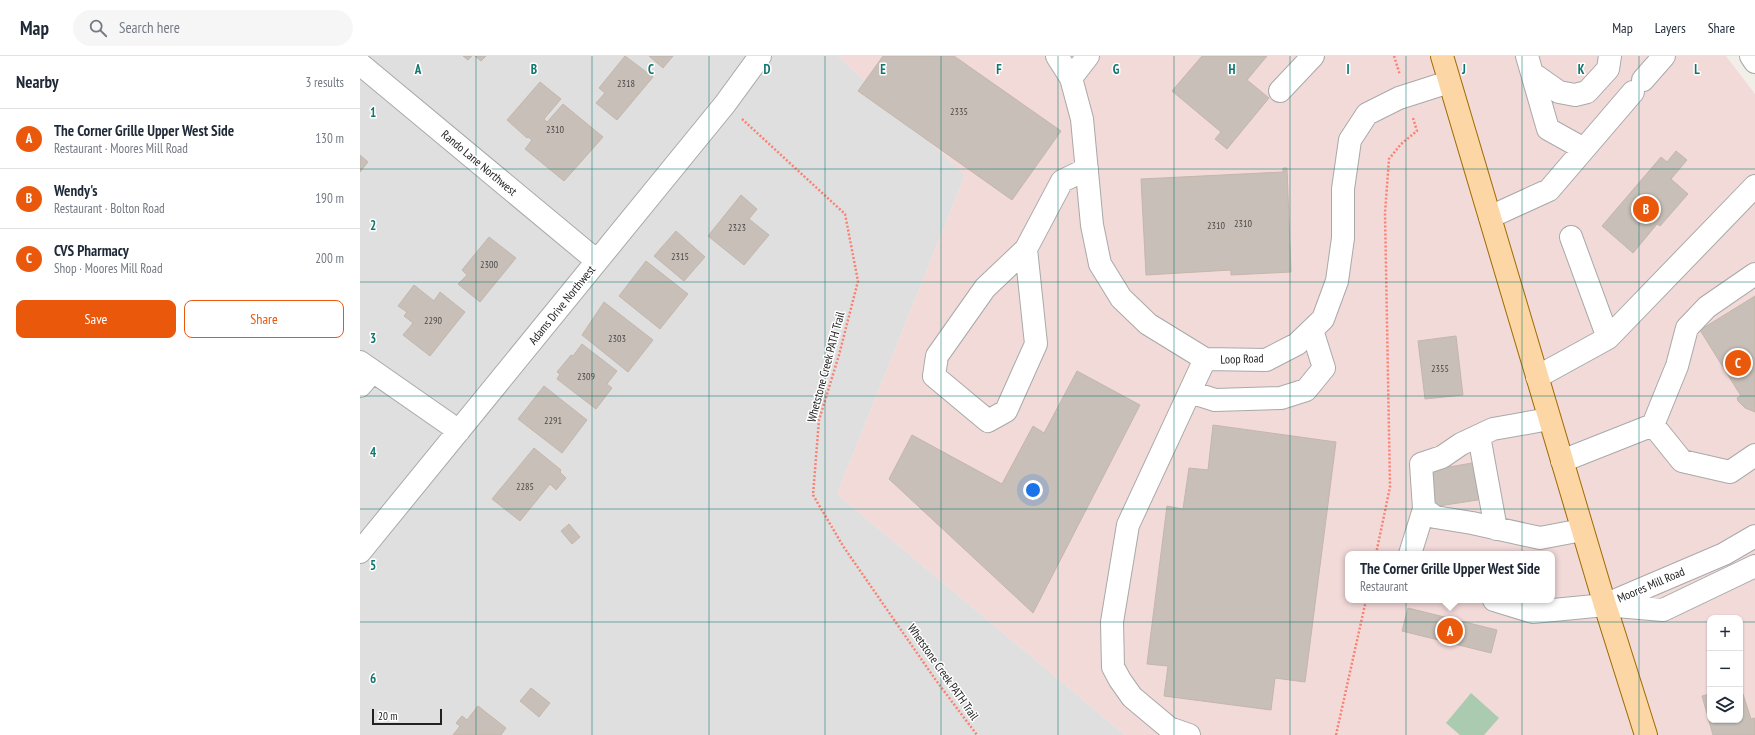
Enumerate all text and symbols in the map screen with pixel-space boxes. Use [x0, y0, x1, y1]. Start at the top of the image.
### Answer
search box [73, 10, 353, 46]
text: Map [20, 16, 49, 40]
icon: search [87, 17, 109, 39]
text: Search here [119, 18, 180, 37]
text: Map [1612, 19, 1633, 37]
text: Layers [1655, 19, 1686, 37]
text: Share [1708, 19, 1735, 37]
text: A [414, 61, 422, 78]
text: B [531, 61, 537, 78]
text: C [648, 61, 654, 78]
text: D [764, 61, 771, 78]
text: E [880, 61, 886, 78]
text: F [996, 61, 1002, 78]
text: G [1113, 61, 1120, 78]
text: H [1229, 61, 1236, 78]
text: I [1346, 61, 1350, 78]
text: J [1461, 61, 1466, 78]
text: K [1578, 61, 1585, 78]
text: L [1694, 61, 1700, 78]
text: Nearby [16, 71, 59, 93]
text: 3 results [305, 74, 344, 91]
house number: 2318 [617, 77, 635, 90]
text: 1 [370, 104, 376, 121]
house number: 2335 [950, 105, 968, 118]
text: The Corner Grille Upper West Side [54, 121, 234, 140]
house number: 2310 [546, 123, 565, 136]
street label: Rando Lane Northwest [438, 127, 521, 199]
text: A [26, 130, 32, 147]
text: 130 m [315, 130, 344, 147]
text: Restaurant · Moores Mill Road [54, 140, 188, 157]
text: Wendy's [54, 181, 98, 200]
text: B [26, 190, 32, 207]
text: 190 m [315, 190, 344, 207]
pin: B [1633, 194, 1659, 224]
text: Restaurant · Bolton Road [54, 200, 165, 217]
text: 2 [370, 217, 376, 234]
house number: 2310 [1234, 217, 1253, 230]
house number: 2310 [1207, 219, 1226, 232]
house number: 2323 [728, 221, 746, 234]
text: CVS Pharmacy [54, 241, 129, 260]
text: C [26, 250, 32, 267]
text: 200 m [315, 250, 344, 267]
house number: 2315 [671, 250, 689, 263]
house number: 2300 [480, 258, 499, 271]
text: Shop · Moores Mill Road [54, 260, 163, 277]
street label: Adams Drive Northwest [525, 262, 599, 347]
button: Save [16, 300, 176, 338]
button: Share [184, 300, 344, 338]
street label: Whetstone Creek PATH Trail [804, 310, 848, 424]
house number: 2290 [424, 314, 443, 327]
text: 3 [370, 330, 376, 347]
house number: 2303 [608, 332, 626, 345]
pin: C [1725, 348, 1751, 378]
street label: Loop Road [1220, 350, 1264, 367]
house number: 2355 [1431, 362, 1449, 375]
house number: 2309 [577, 370, 595, 383]
house number: 2291 [544, 414, 562, 427]
text: 4 [370, 444, 377, 461]
house number: 2285 [516, 480, 534, 493]
your location [1023, 480, 1043, 500]
popup [1345, 551, 1555, 603]
text: 5 [370, 557, 376, 574]
text: The Corner Grille Upper West Side [1360, 559, 1540, 578]
street label: Moores Mill Road [1615, 564, 1687, 605]
text: Restaurant [1360, 578, 1408, 595]
map controls [1707, 615, 1743, 723]
button: + [1707, 615, 1743, 651]
pin: A [1437, 616, 1463, 646]
street label: Whetstone Creek PATH Trail [905, 621, 982, 723]
button: − [1707, 651, 1743, 687]
text: 6 [370, 670, 376, 687]
button: layers [1707, 687, 1743, 723]
scale bar [372, 707, 442, 726]
text: 20 m [378, 709, 397, 723]

